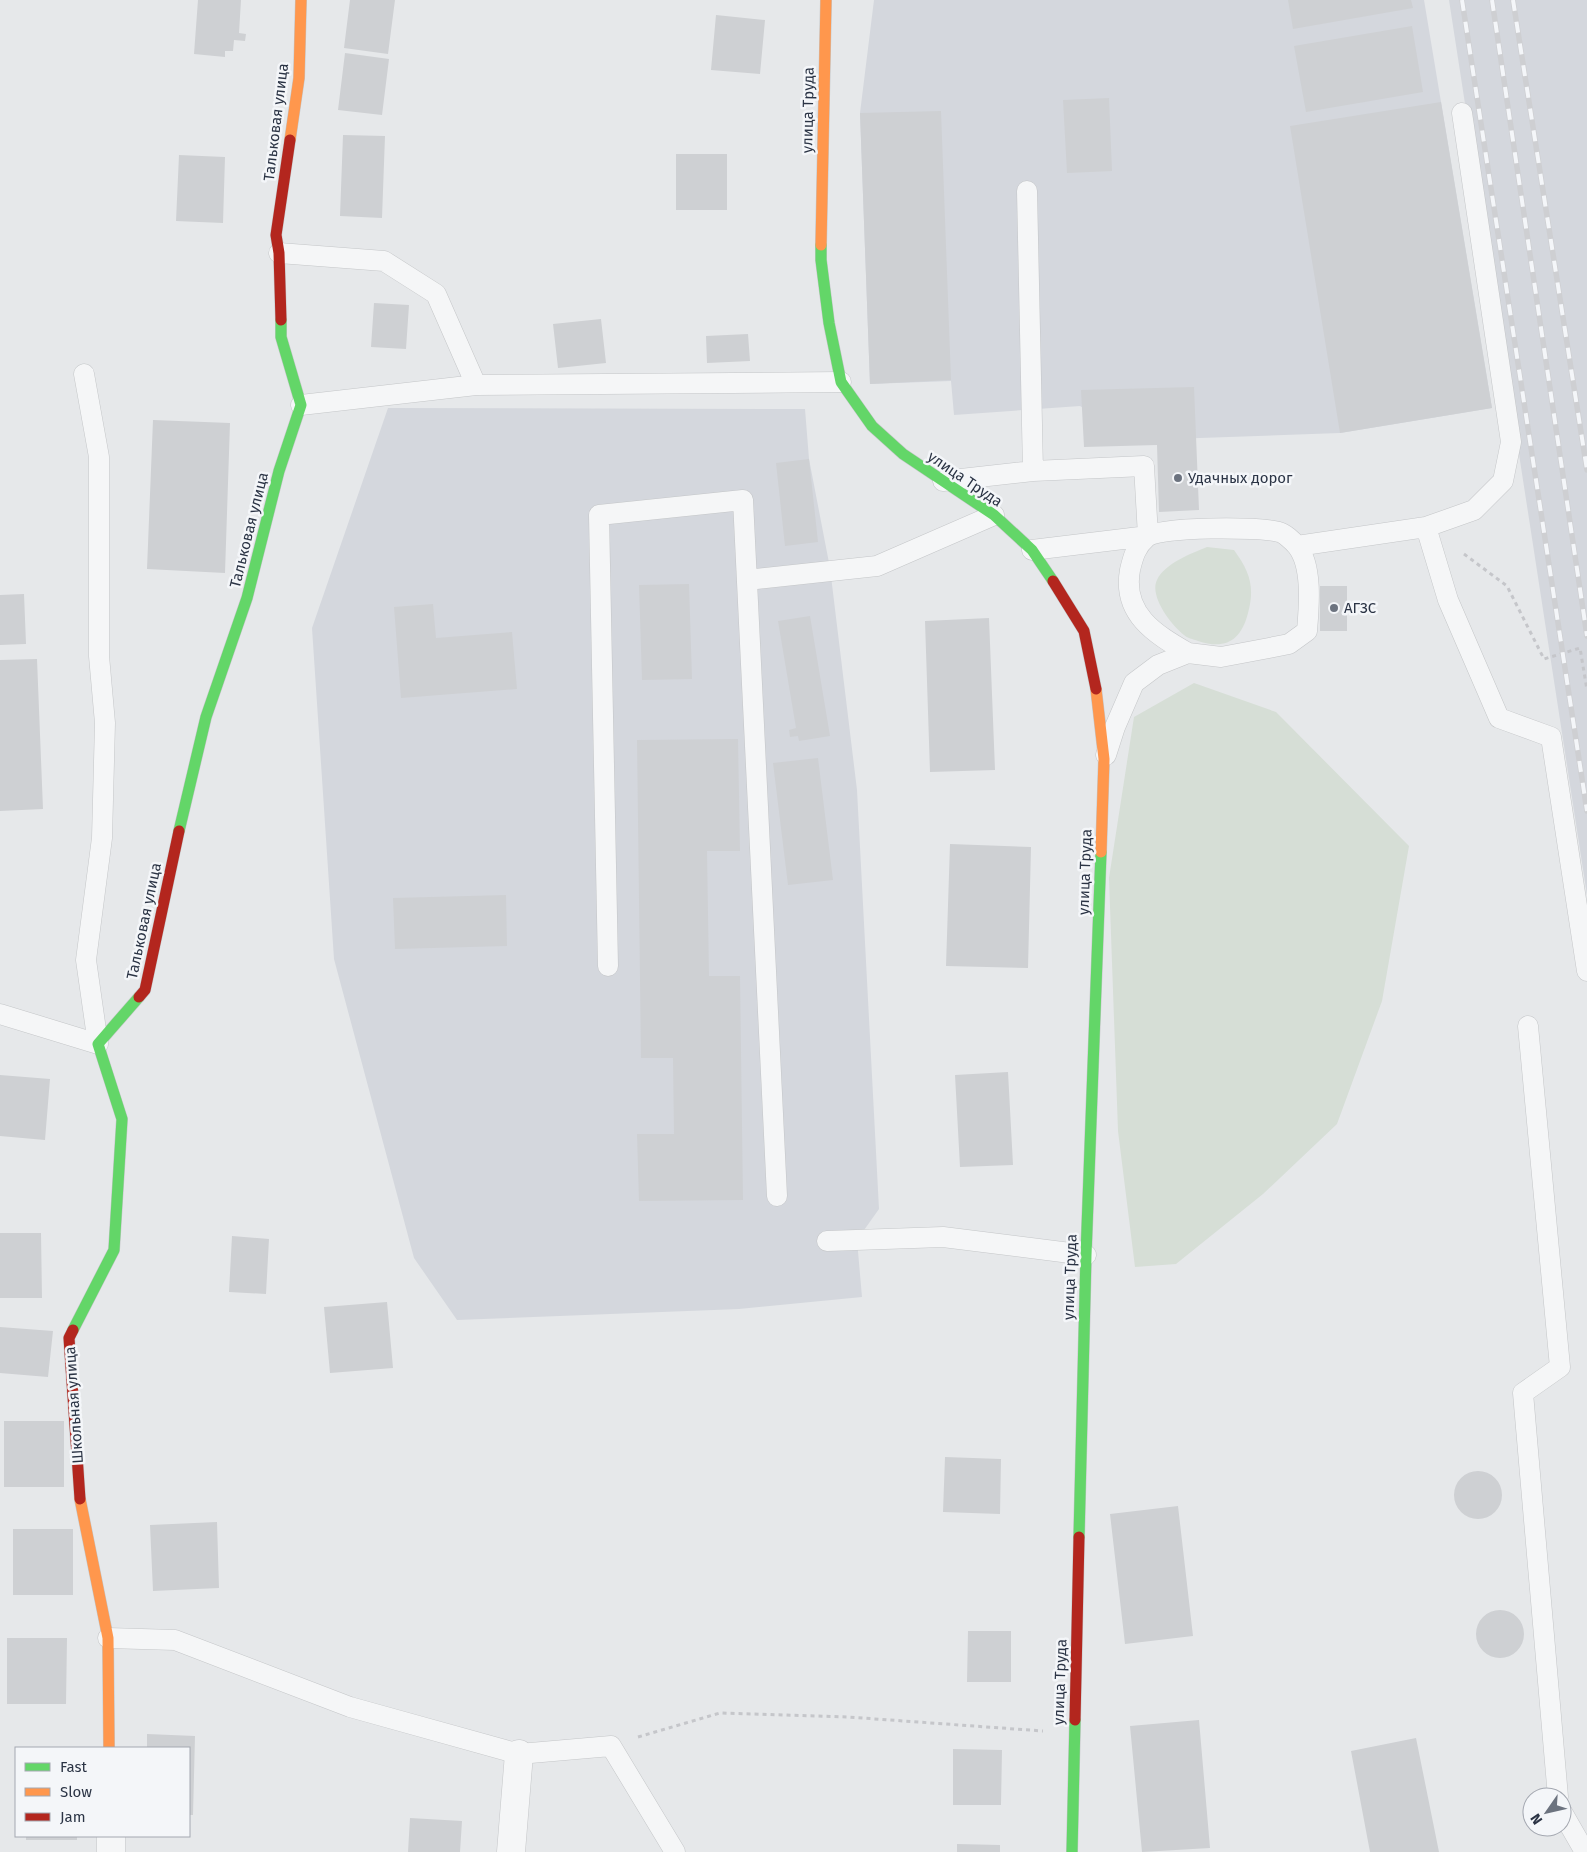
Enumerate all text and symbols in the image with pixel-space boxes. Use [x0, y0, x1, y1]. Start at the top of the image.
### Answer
street label: Тальковая улица [260, 62, 292, 182]
street label: улица Труда [798, 67, 818, 153]
street label: улица Труда [924, 447, 1006, 511]
place label: Удачных дорог [1188, 469, 1293, 487]
street label: Тальковая улица [226, 470, 272, 590]
marker: Удачных дорог [1172, 472, 1184, 484]
place label: АГЗС [1344, 599, 1377, 617]
marker: АГЗС [1328, 602, 1340, 614]
street label: улица Труда [1075, 829, 1095, 915]
street label: Тальковая улица [123, 861, 165, 981]
street label: улица Труда [1060, 1234, 1080, 1320]
street label: Школьная улица [61, 1346, 87, 1464]
street label: улица Труда [1050, 1639, 1070, 1725]
legend [15, 1747, 190, 1837]
text: Fast [60, 1758, 87, 1776]
text: Slow [60, 1783, 92, 1801]
north arrow [1522, 1787, 1572, 1837]
text: Jam [60, 1808, 86, 1826]
text: N [1527, 1810, 1546, 1828]

